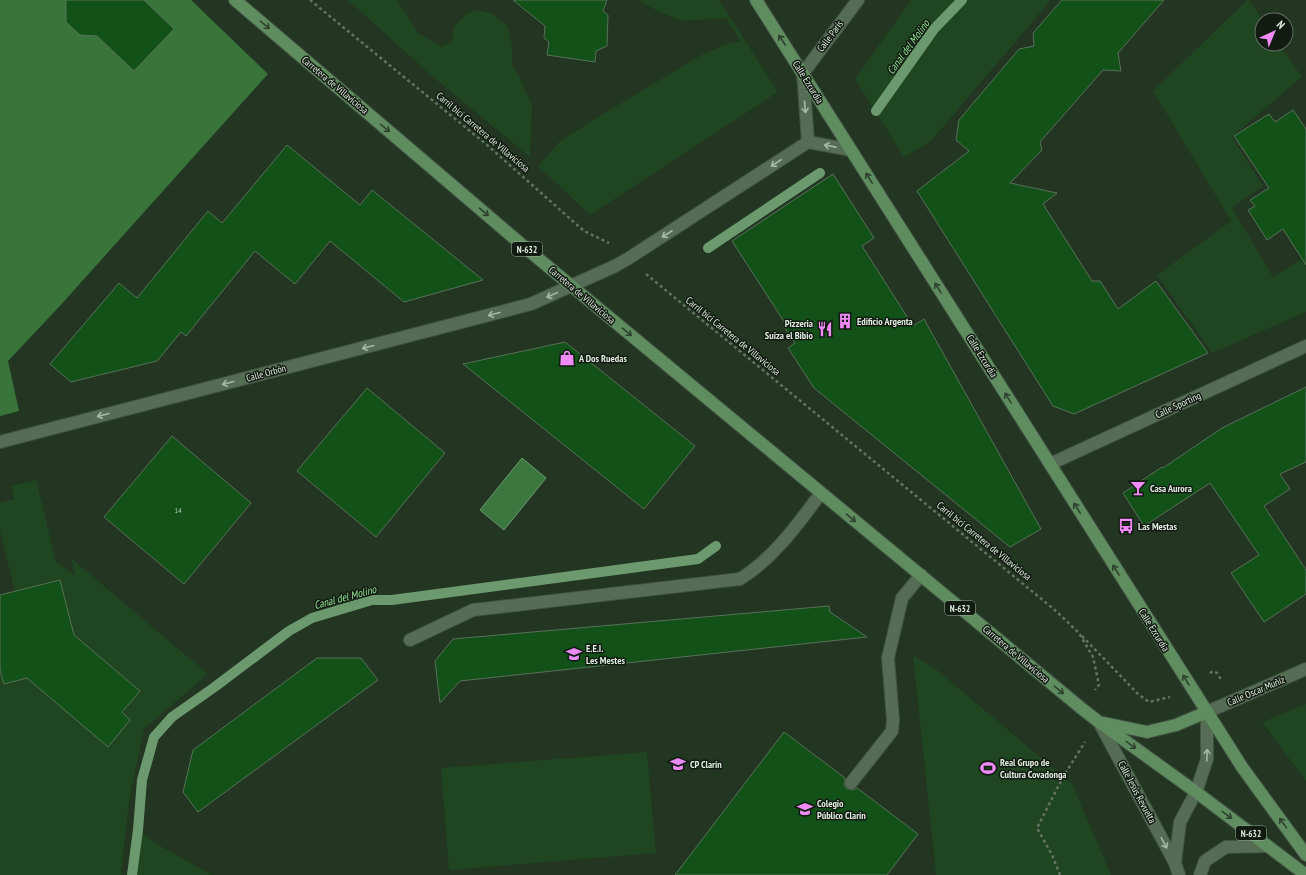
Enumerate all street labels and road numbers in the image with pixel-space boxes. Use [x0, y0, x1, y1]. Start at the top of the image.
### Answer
street label: Calle París [814, 17, 846, 54]
street label: Carretera de Villaviciosa [299, 53, 371, 117]
street label: Calle Ezcurdia [790, 58, 826, 106]
street label: Carril bici Carretera de Villaviciosa [434, 89, 532, 175]
road number: N-632 [512, 242, 542, 256]
street label: Carretera de Villaviciosa [546, 263, 618, 327]
street label: Carril bici Carretera de Villaviciosa [683, 294, 783, 378]
street label: Calle Ezcurdia [964, 332, 1000, 380]
street label: Calle Orbón [245, 361, 287, 385]
street label: Calle Sporting [1153, 389, 1203, 421]
street label: Carril bici Carretera de Villaviciosa [934, 499, 1034, 583]
road number: N-632 [945, 601, 975, 615]
street label: Calle Ezcurdia [1136, 606, 1172, 654]
street label: Carretera de Villaviciosa [980, 622, 1052, 686]
street label: Calle Oscar Muñíz [1225, 673, 1287, 709]
street label: Calle Jesús Revuelta [1115, 759, 1159, 825]
road number: N-632 [1236, 826, 1266, 840]

